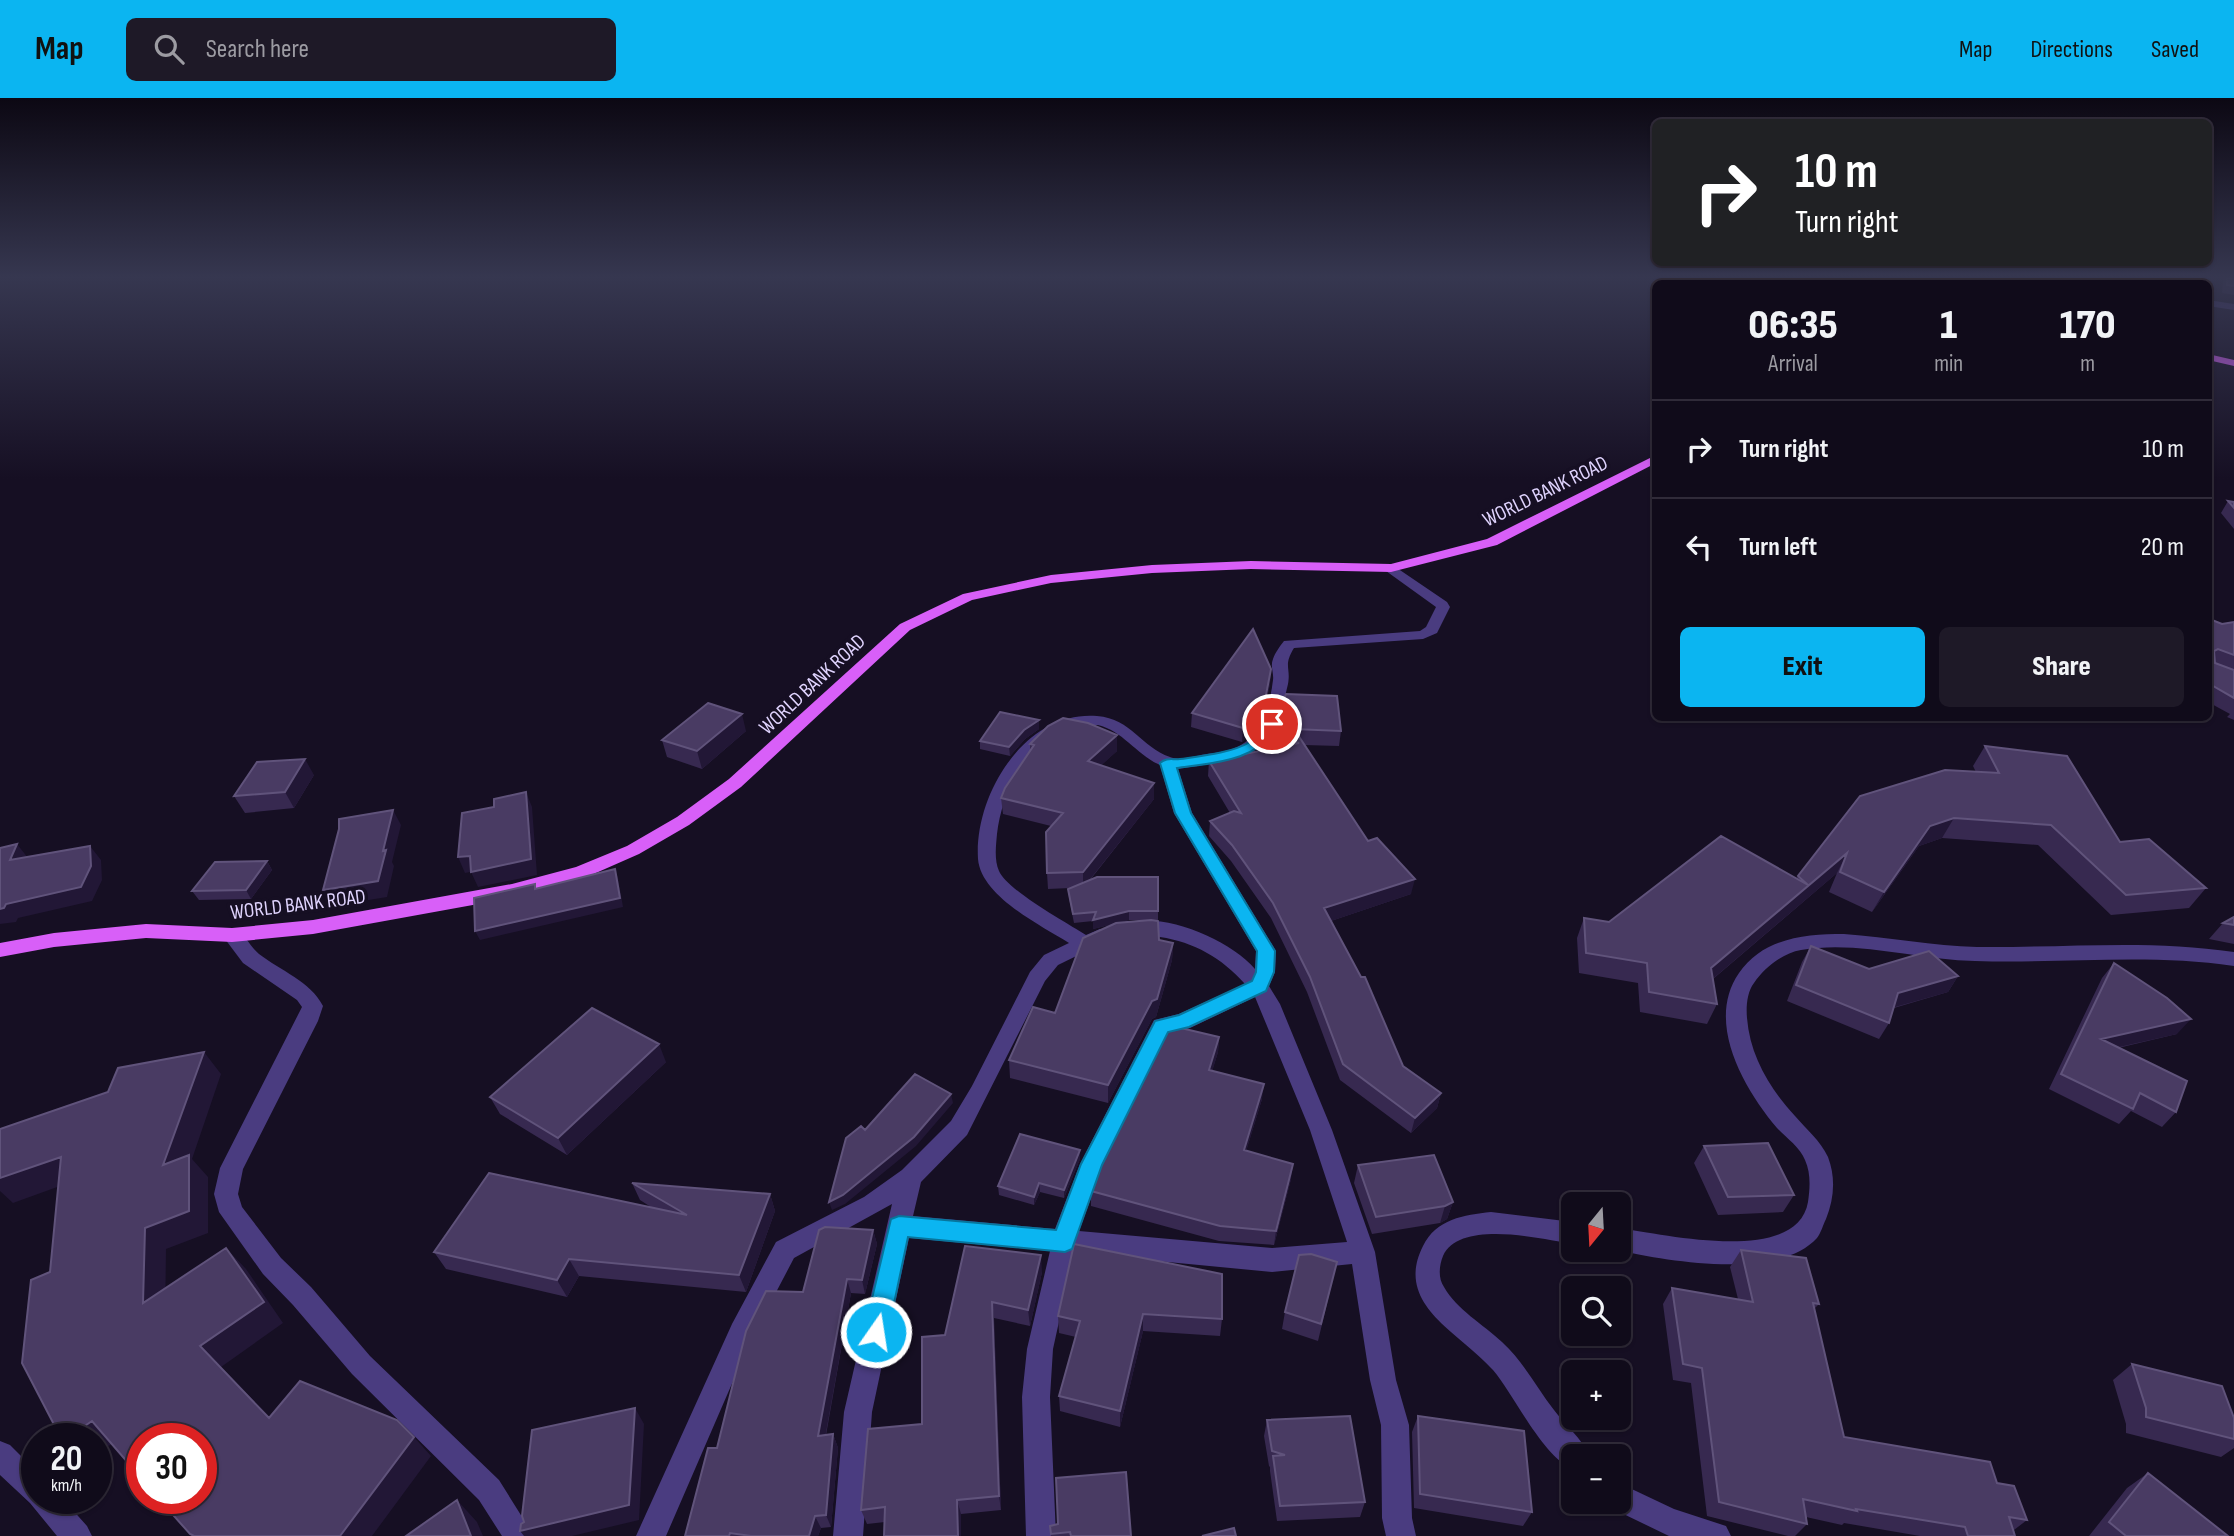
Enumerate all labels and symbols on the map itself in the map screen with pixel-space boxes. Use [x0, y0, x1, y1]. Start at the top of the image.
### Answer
street label: WORLD BANK ROAD [1479, 450, 1612, 533]
street label: WORLD BANK ROAD [754, 629, 871, 740]
pin [1242, 694, 1302, 754]
street label: WORLD BANK ROAD [229, 884, 367, 925]
north arrow [1561, 1192, 1631, 1262]
position arrow [839, 1295, 913, 1369]
speed limit sign: 30 [126, 1423, 217, 1514]

